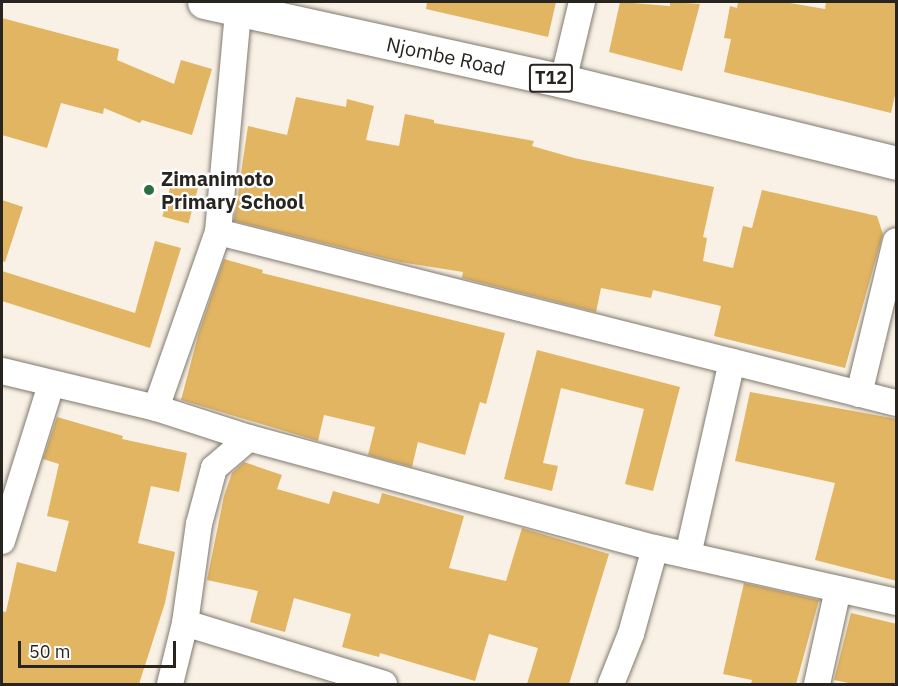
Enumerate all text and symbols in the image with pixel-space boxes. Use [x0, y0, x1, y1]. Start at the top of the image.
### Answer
street label: Njombe Road [384, 32, 508, 80]
road number: T12 [528, 63, 574, 93]
place label: Zimanimoto Primary School [161, 166, 304, 213]
marker: Zimanimoto Primary School [142, 183, 156, 197]
scale bar [21, 629, 178, 667]
text: 50 m [29, 640, 71, 663]

